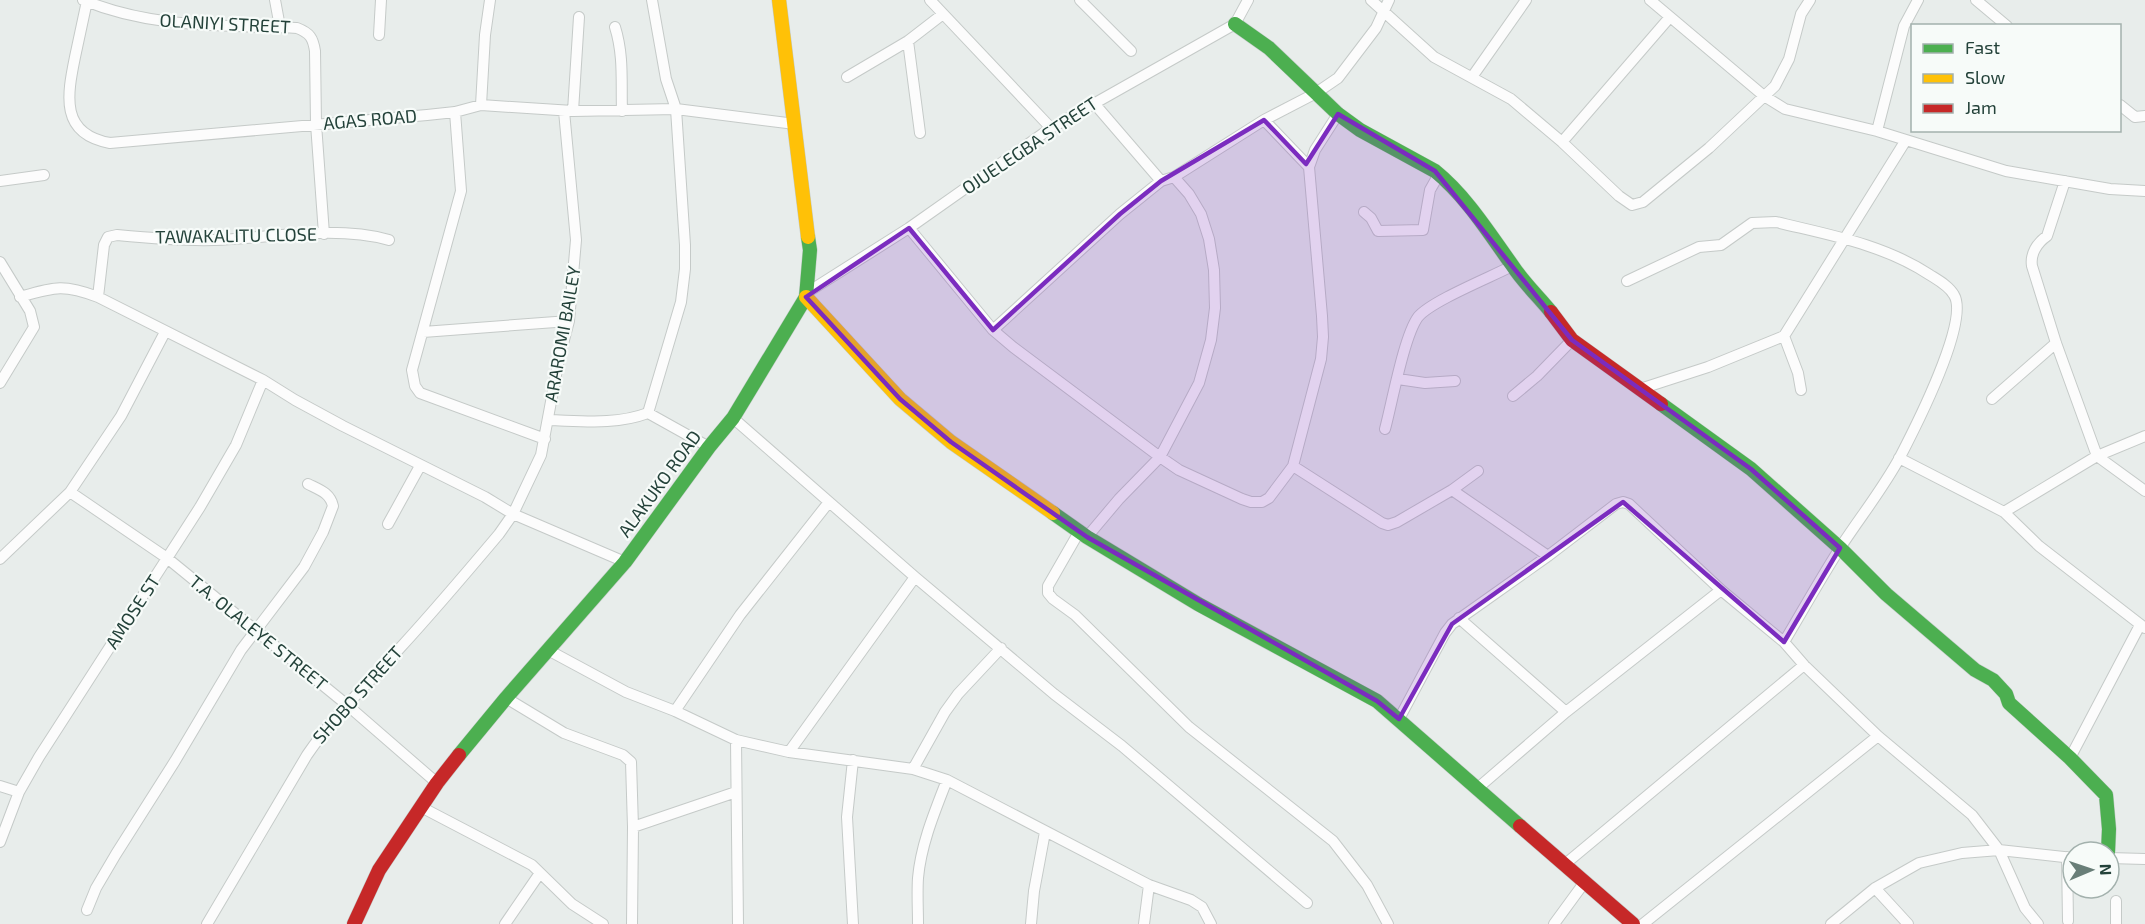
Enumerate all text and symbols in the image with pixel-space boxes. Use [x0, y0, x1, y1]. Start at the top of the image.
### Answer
street label: OLANIYI STREET [159, 9, 292, 37]
legend [1911, 24, 2121, 132]
text: Fast [1965, 36, 2000, 58]
text: Slow [1965, 66, 2006, 88]
street label: OJUELEGBA STREET [958, 91, 1102, 199]
text: Jam [1965, 96, 1997, 118]
street label: AGAS ROAD [322, 104, 418, 134]
street label: TAWAKALITU CLOSE [155, 223, 317, 247]
street label: ARAROMI BAILEY [539, 263, 585, 404]
street label: ALAKUKO ROAD [613, 426, 705, 541]
street label: AMOSE ST [100, 570, 164, 653]
street label: T.A. OLALEYE STREET [185, 570, 333, 695]
street label: SHOBO STREET [308, 641, 407, 748]
north arrow [2061, 840, 2121, 900]
text: N [2097, 863, 2116, 876]

